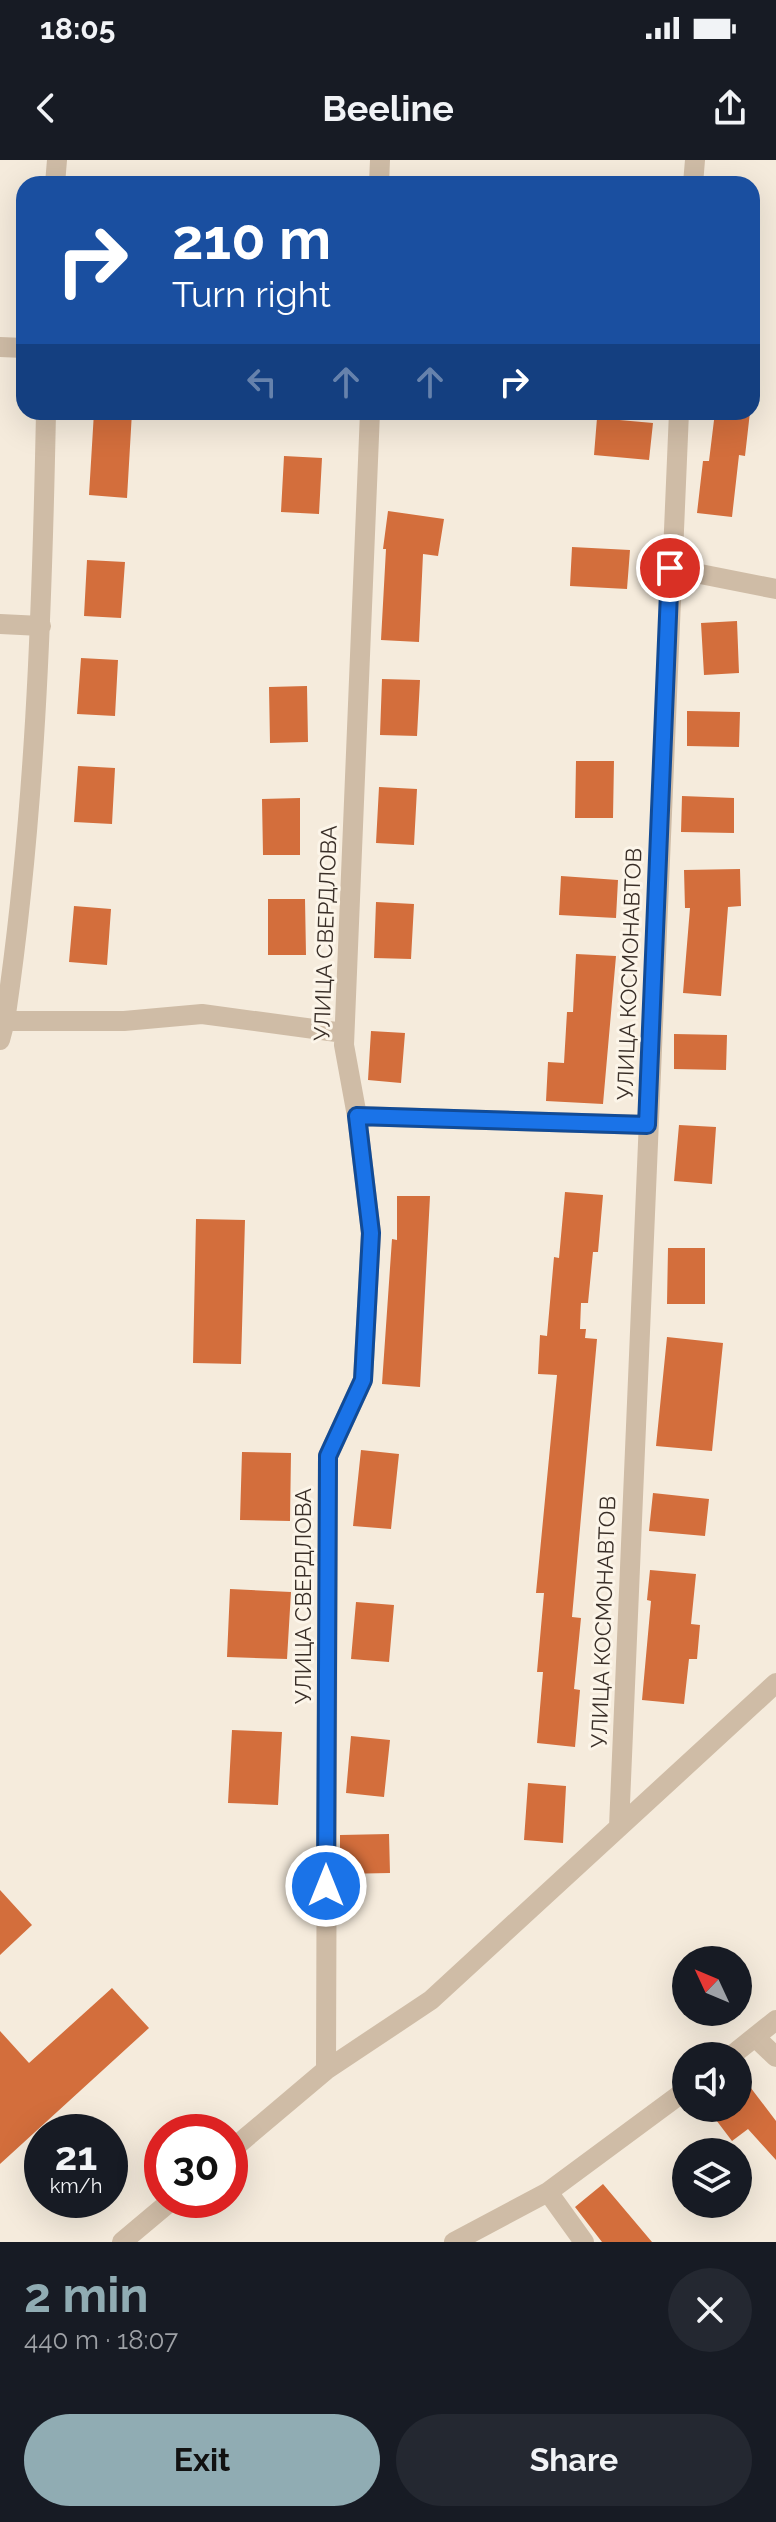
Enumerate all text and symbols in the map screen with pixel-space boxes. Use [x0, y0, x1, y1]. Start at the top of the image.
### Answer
text: 18:05 [40, 11, 115, 46]
icon: back [24, 86, 68, 130]
icon: share [708, 86, 752, 130]
text: Beeline [322, 87, 454, 129]
text: 210 m [172, 206, 331, 272]
icon: right [40, 208, 144, 312]
text: Turn right [172, 273, 331, 315]
icon: left [240, 360, 284, 404]
icon: ahead [324, 360, 368, 404]
icon: ahead [408, 360, 452, 404]
icon: right [492, 360, 536, 404]
pin [636, 534, 704, 602]
icon: arrive [648, 546, 692, 590]
street label: УЛИЦА СВЕРДЛОВА [308, 825, 342, 1041]
street label: УЛИЦА КОСМОНАВТОВ [612, 847, 646, 1101]
street label: УЛИЦА СВЕРДЛОВА [290, 1488, 316, 1704]
street label: УЛИЦА КОСМОНАВТОВ [586, 1495, 620, 1749]
position arrow [284, 1844, 368, 1928]
north arrow [672, 1946, 752, 2026]
map controls [672, 1946, 752, 2218]
button: sound [672, 2042, 752, 2122]
speed limit sign: 30 [144, 2114, 248, 2218]
text: 21 [55, 2132, 97, 2179]
button: layers [672, 2138, 752, 2218]
text: km/h [50, 2174, 102, 2198]
text: 2 min [24, 2267, 149, 2323]
button: close [668, 2268, 752, 2352]
text: 440 m · 18:07 [24, 2325, 178, 2355]
button: Exit [24, 2414, 380, 2506]
button: Share [396, 2414, 752, 2506]

